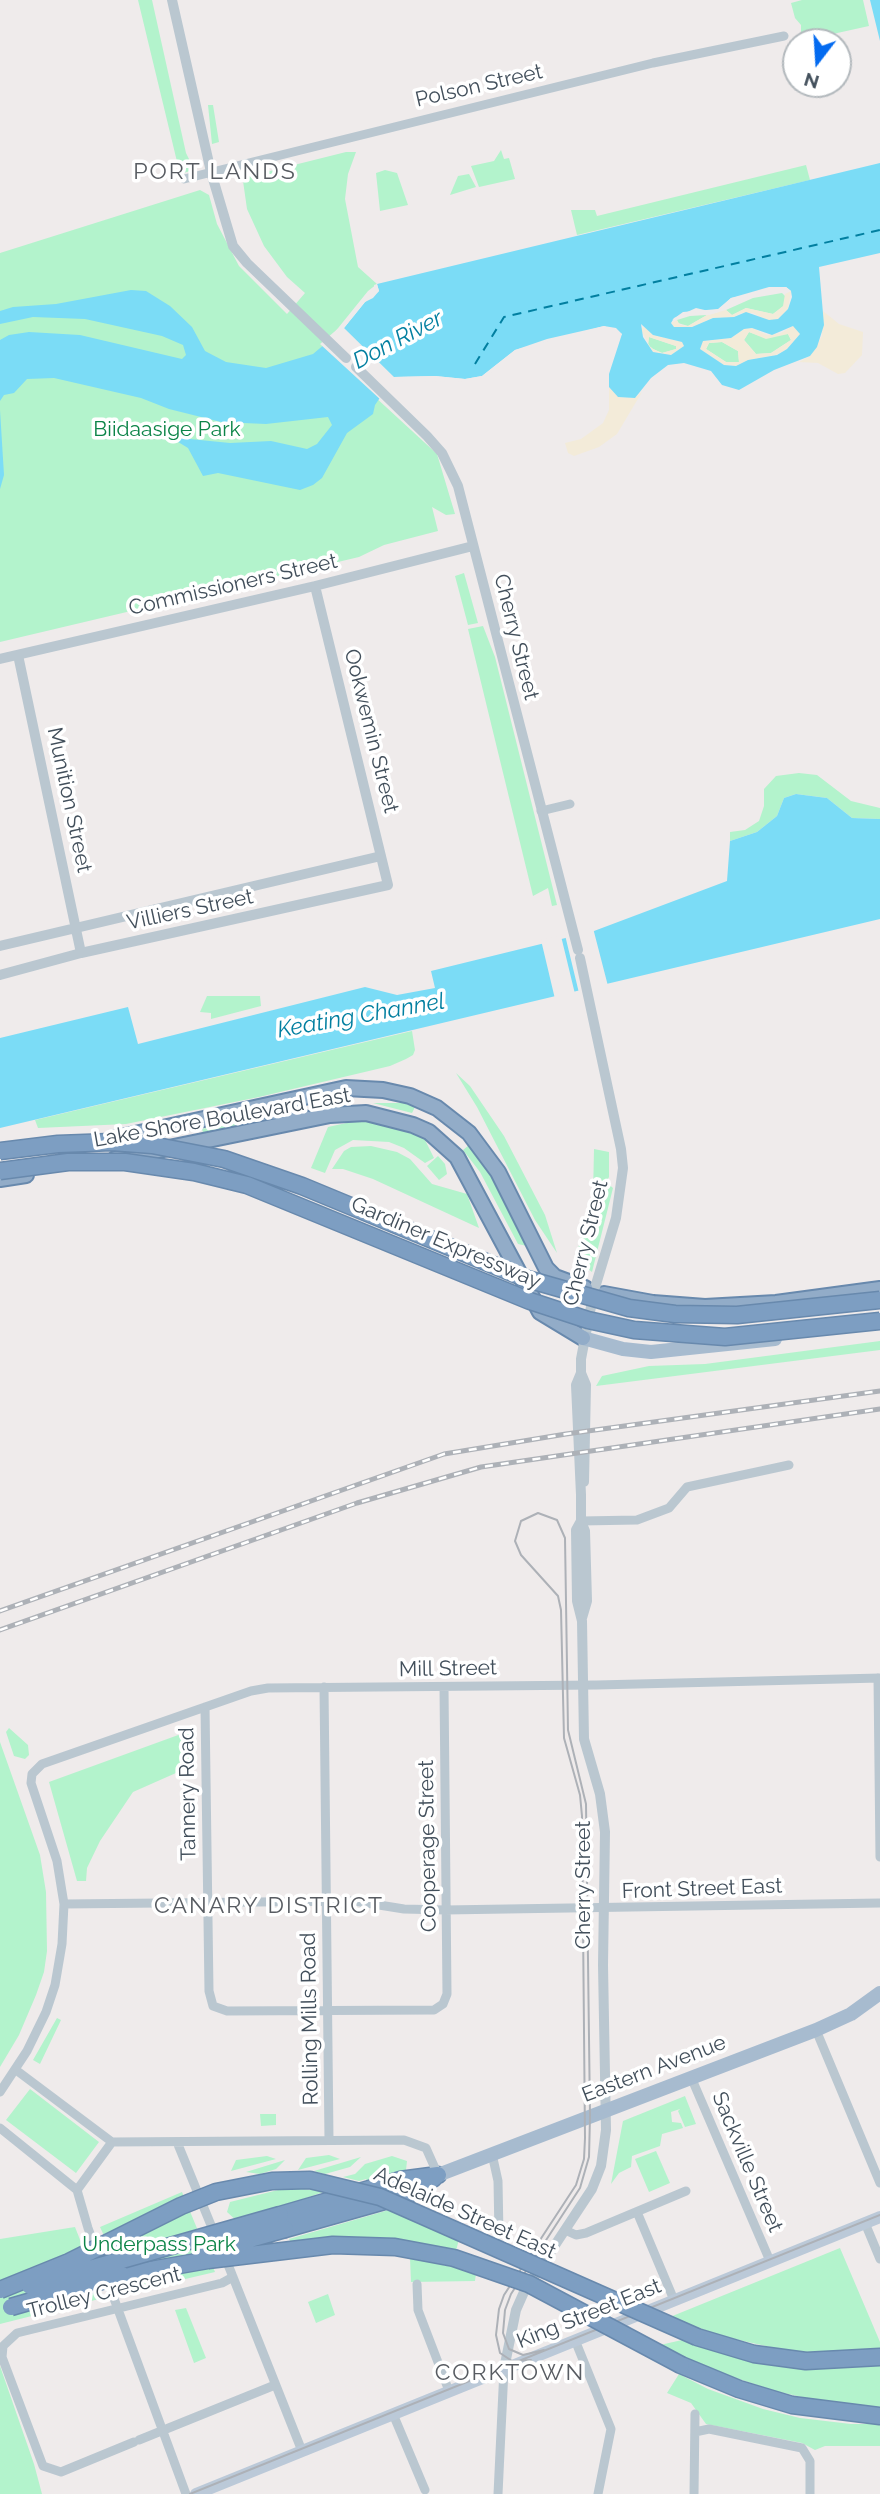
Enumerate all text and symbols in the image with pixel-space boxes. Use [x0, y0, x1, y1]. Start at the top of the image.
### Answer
north arrow [782, 28, 852, 98]
street label: Polson Street [413, 59, 545, 113]
text: N [801, 69, 822, 94]
district label: PORT LANDS [135, 158, 295, 186]
water label: Don River [348, 305, 448, 375]
park label: Biidaasige Park [93, 417, 241, 443]
street label: Commissioners Street [126, 549, 340, 621]
street label: Cherry Street [488, 572, 544, 702]
street label: Ookwemin Street [338, 646, 404, 816]
street label: Munition Street [41, 725, 97, 875]
street label: Villiers Street [125, 884, 255, 936]
water label: Keating Channel [275, 988, 447, 1044]
street label: Lake Shore Boulevard East [92, 1083, 352, 1153]
street label: Cherry Street [558, 1178, 614, 1308]
street label: Gardiner Expressway [347, 1192, 545, 1294]
street label: Mill Street [399, 1656, 497, 1682]
street label: Tannery Road [174, 1727, 202, 1861]
street label: Cooperage Street [414, 1760, 442, 1932]
street label: Cherry Street [571, 1821, 597, 1949]
street label: Front Street East [621, 1874, 783, 1904]
district label: CANARY DISTRICT [156, 1892, 382, 1920]
street label: Rolling Mills Road [296, 1932, 324, 2106]
street label: Eastern Avenue [578, 2030, 730, 2108]
street label: Sackville Street [706, 2088, 788, 2236]
street label: Adelaide Street East [370, 2161, 560, 2265]
park label: Underpass Park [82, 2232, 236, 2258]
street label: Trolley Crescent [25, 2262, 183, 2324]
street label: King Street East [513, 2274, 665, 2354]
district label: CORKTOWN [436, 2359, 584, 2387]

